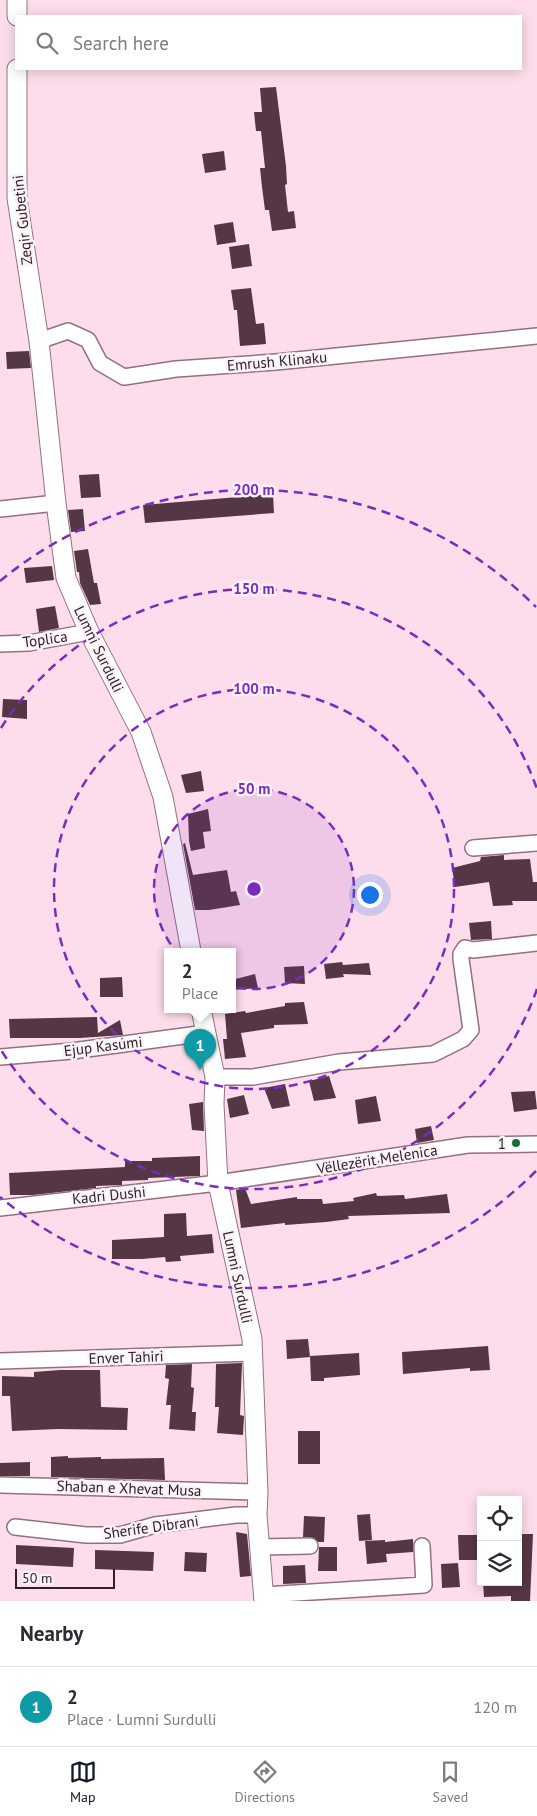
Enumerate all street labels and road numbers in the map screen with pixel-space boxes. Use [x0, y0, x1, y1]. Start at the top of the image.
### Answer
street label: Zeqir Gubetini [8, 174, 36, 266]
street label: Emrush Klinaku [226, 347, 328, 375]
street label: Lumni Surdulli [70, 603, 128, 695]
street label: Toplica [21, 626, 69, 652]
street label: Ejup Kasumi [63, 1032, 143, 1060]
street label: Vëllezërit Melenica [314, 1140, 439, 1178]
street label: Kadri Dushi [71, 1182, 147, 1208]
street label: Lumni Surdulli [219, 1229, 257, 1325]
street label: Enver Tahiri [88, 1346, 164, 1368]
street label: Shaban e Xhevat Musa [56, 1476, 202, 1500]
street label: Sherife Dibrani [102, 1511, 200, 1543]

